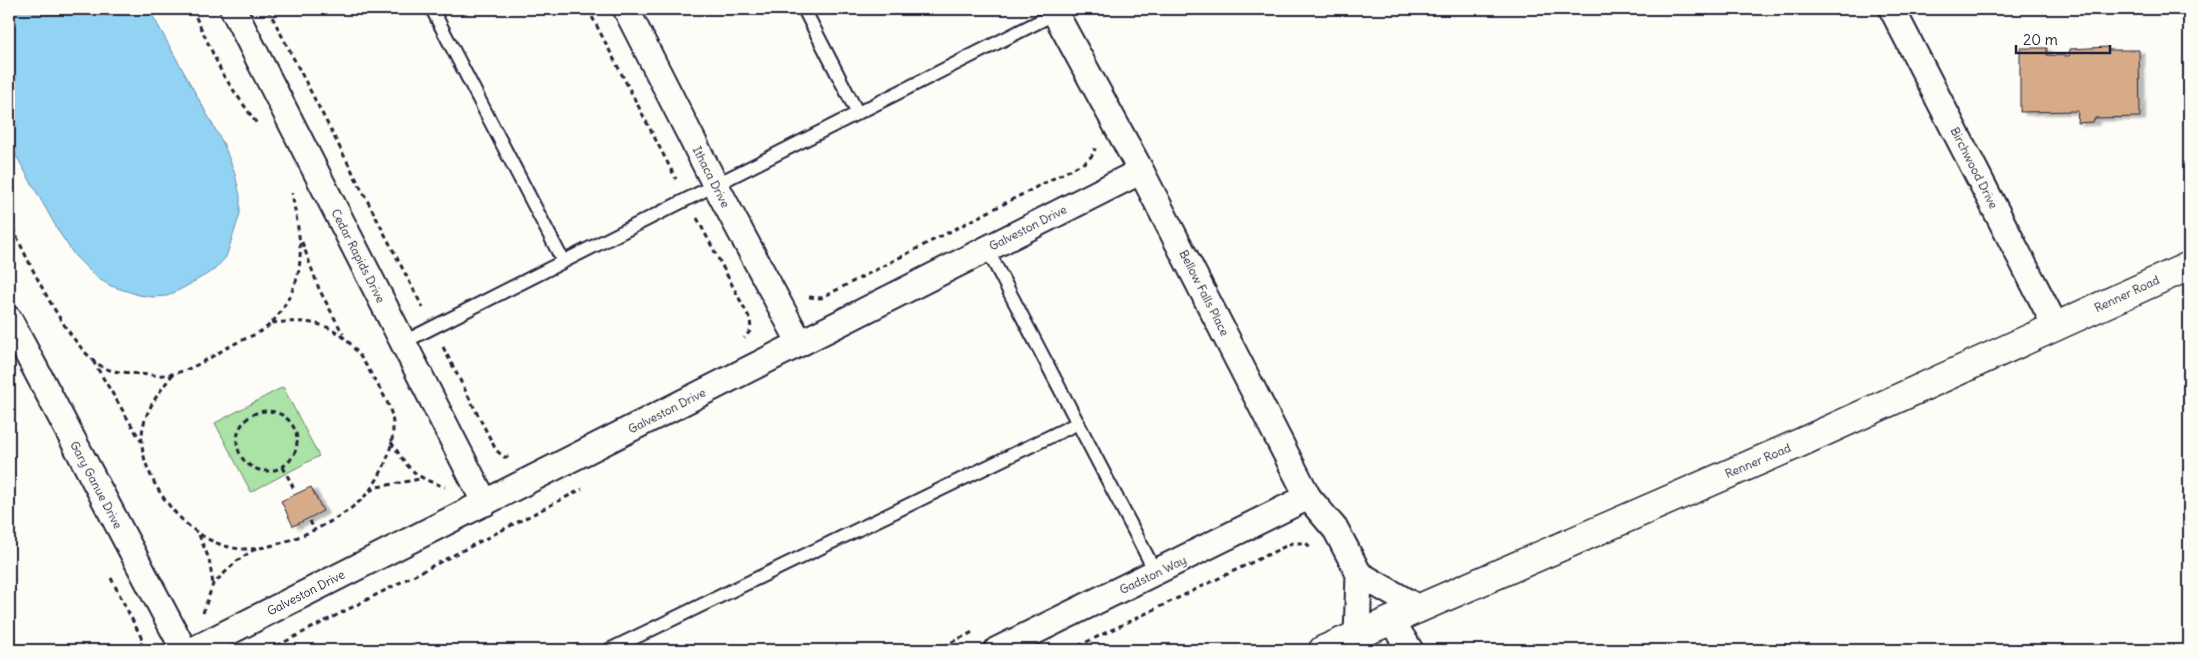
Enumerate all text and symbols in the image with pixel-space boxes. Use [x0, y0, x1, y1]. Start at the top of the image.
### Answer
scale bar [2016, 22, 2109, 54]
text: 20 m [2023, 30, 2058, 49]
street label: Birchwood Drive [1947, 124, 2001, 211]
street label: Ithaca Drive [690, 144, 733, 210]
street label: Galveston Drive [987, 202, 1069, 254]
street label: Cedar Rapids Drive [328, 206, 389, 305]
street label: Bellow Falls Place [1176, 247, 1233, 338]
street label: Renner Road [2092, 272, 2162, 315]
street label: Galveston Drive [626, 385, 708, 437]
street label: Gary Ganue Drive [67, 438, 126, 531]
street label: Renner Road [1723, 440, 1793, 481]
street label: Gadston Way [1117, 552, 1189, 597]
street label: Galveston Drive [265, 567, 347, 619]

